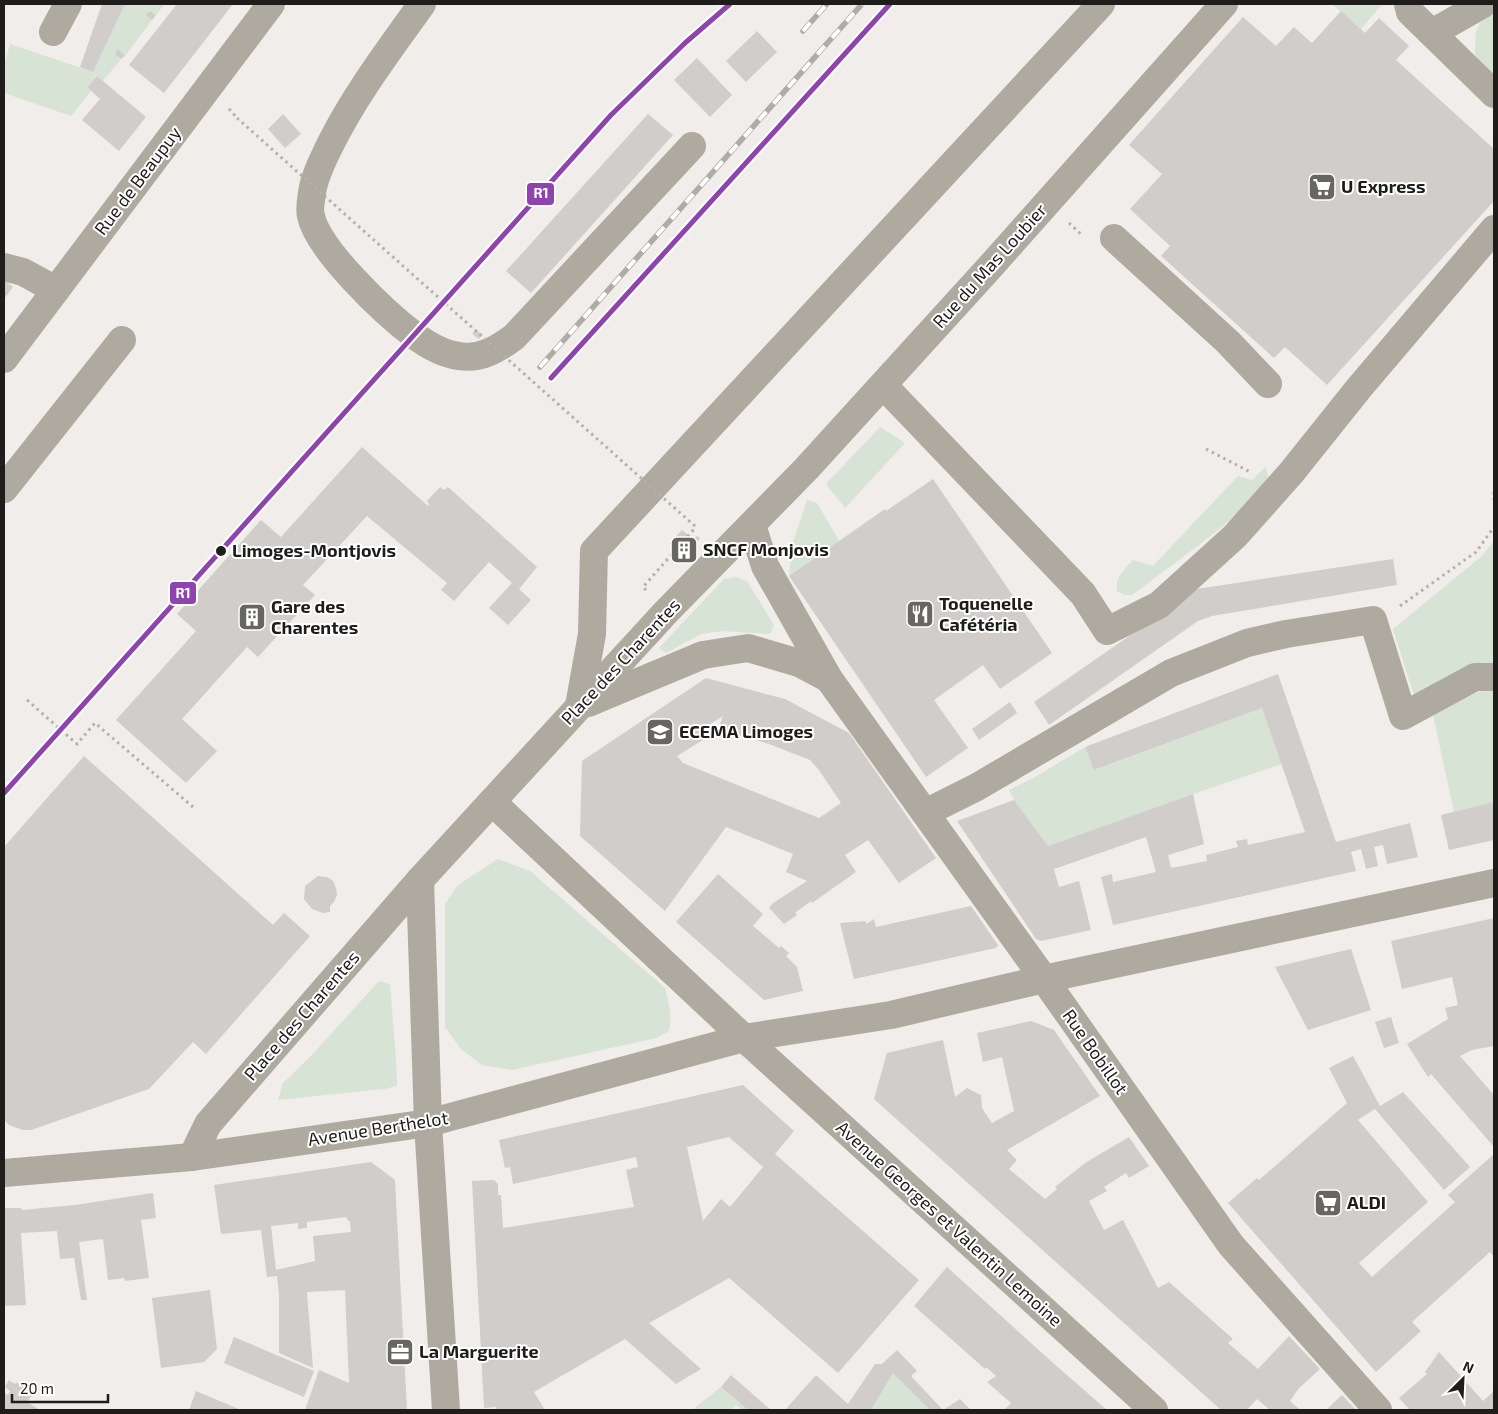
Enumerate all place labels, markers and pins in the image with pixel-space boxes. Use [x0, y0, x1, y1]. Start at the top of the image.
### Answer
supermarket icon: U Express [1307, 172, 1337, 202]
place label: U Express [1341, 175, 1425, 197]
building icon: SNCF Monjovis [669, 535, 699, 565]
place label: SNCF Monjovis [703, 538, 829, 560]
place label: Limoges-Montjovis [232, 539, 396, 561]
marker: Limoges-Montjovis [214, 544, 228, 558]
place label: Toquenelle Cafétéria [939, 592, 1033, 635]
place label: Gare des Charentes [271, 595, 358, 638]
restaurant icon: Toquenelle Cafétéria [905, 599, 935, 629]
building icon: Gare des Charentes [237, 602, 267, 632]
school or university icon: ECEMA Limoges [645, 717, 675, 747]
place label: ECEMA Limoges [679, 720, 813, 742]
supermarket icon: ALDI [1313, 1188, 1343, 1218]
place label: ALDI [1347, 1191, 1386, 1213]
office icon: La Marguerite [385, 1337, 415, 1367]
place label: La Marguerite [419, 1340, 539, 1362]

